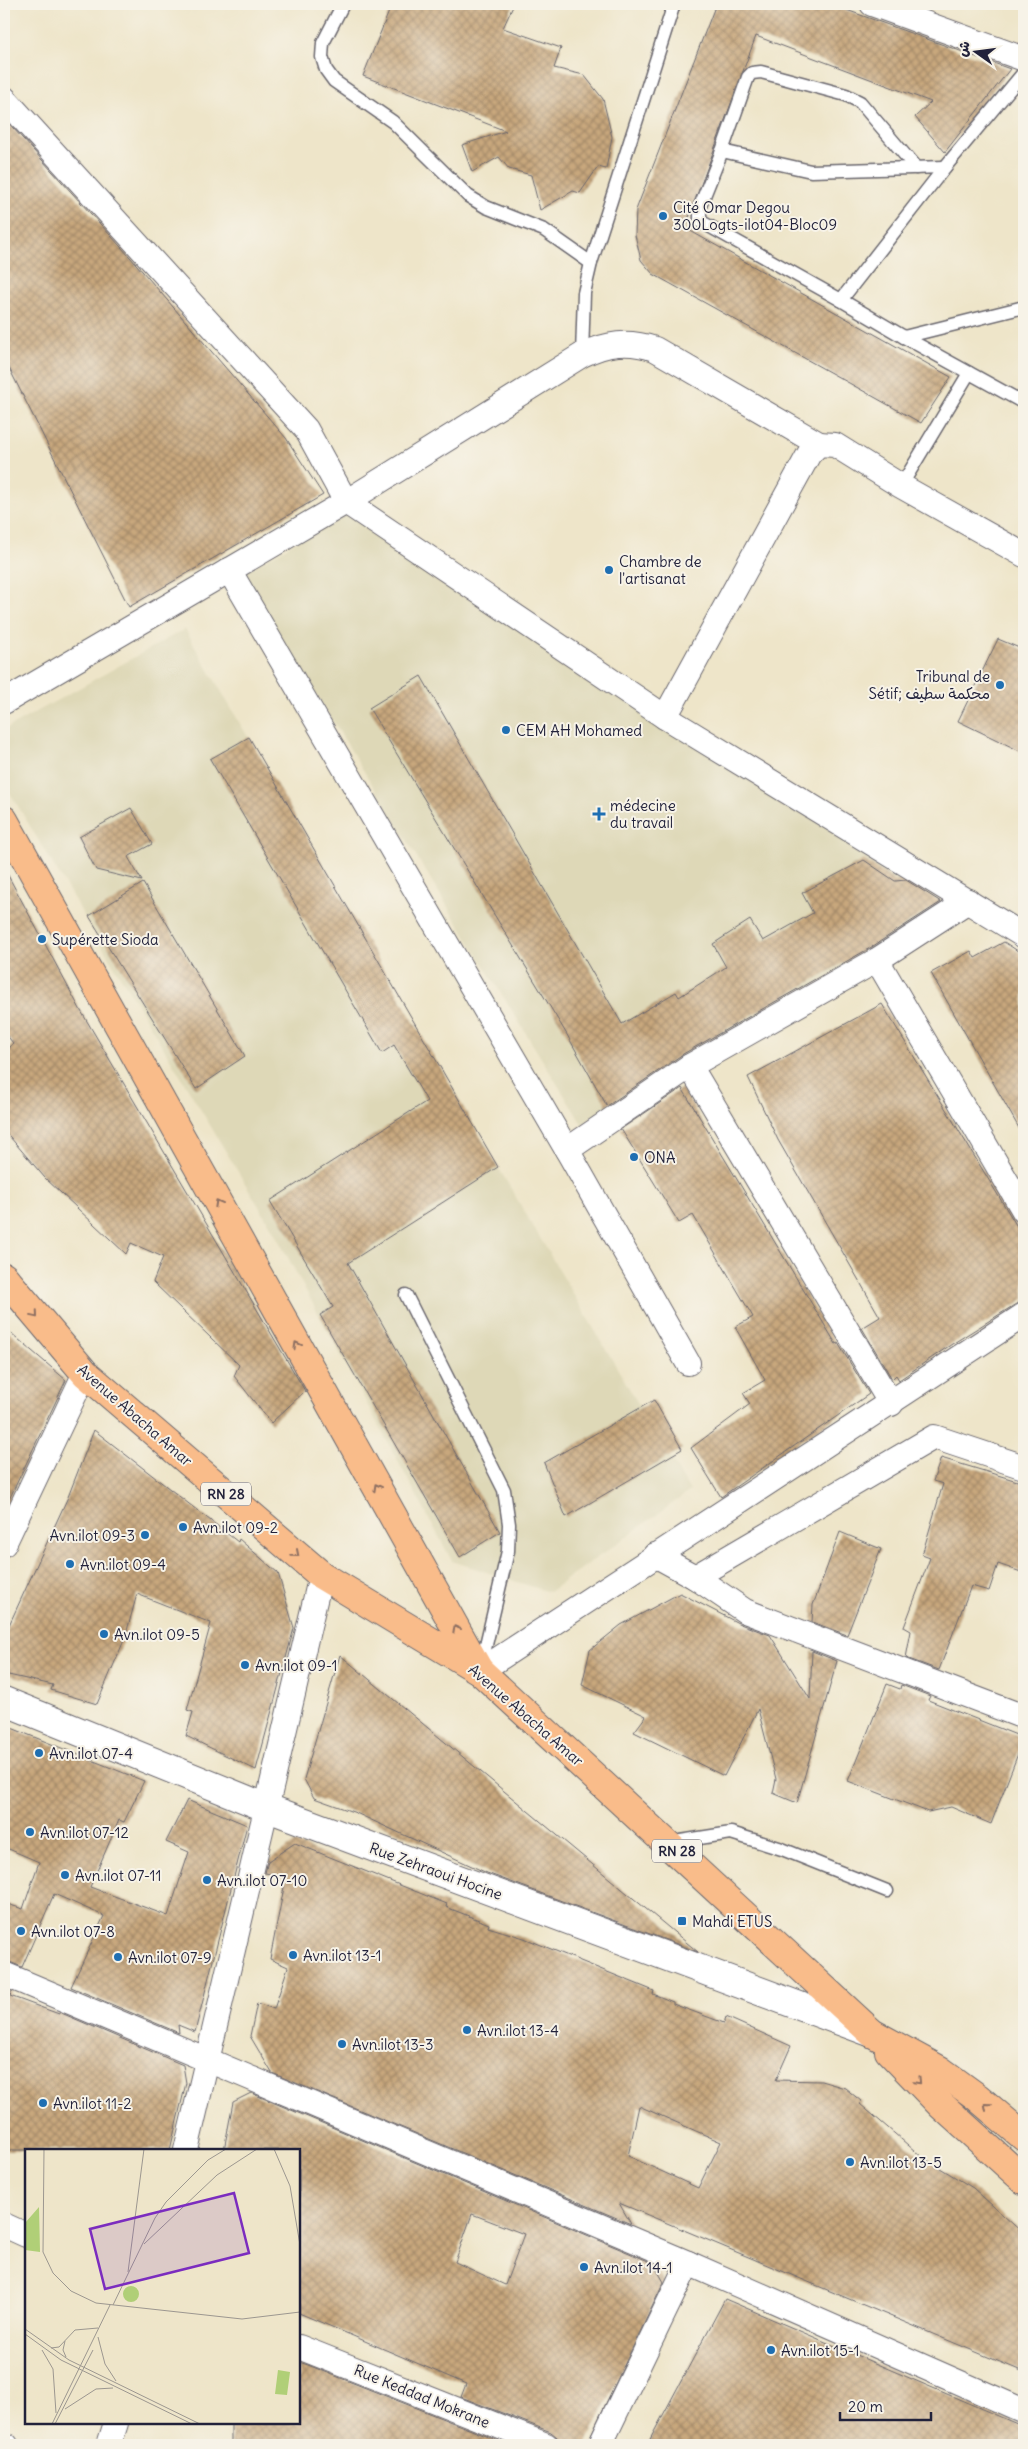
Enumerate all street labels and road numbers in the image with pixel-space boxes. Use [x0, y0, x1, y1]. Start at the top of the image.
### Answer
street label: Avenue Abacha Amar [74, 1360, 196, 1470]
road number: RN 28 [201, 1482, 251, 1506]
street label: Avenue Abacha Amar [465, 1660, 587, 1770]
street label: Rue Zehraoui Hocine [367, 1838, 505, 1904]
road number: RN 28 [652, 1840, 702, 1862]
street label: Rue Keddad Mokrane [351, 2360, 493, 2432]

